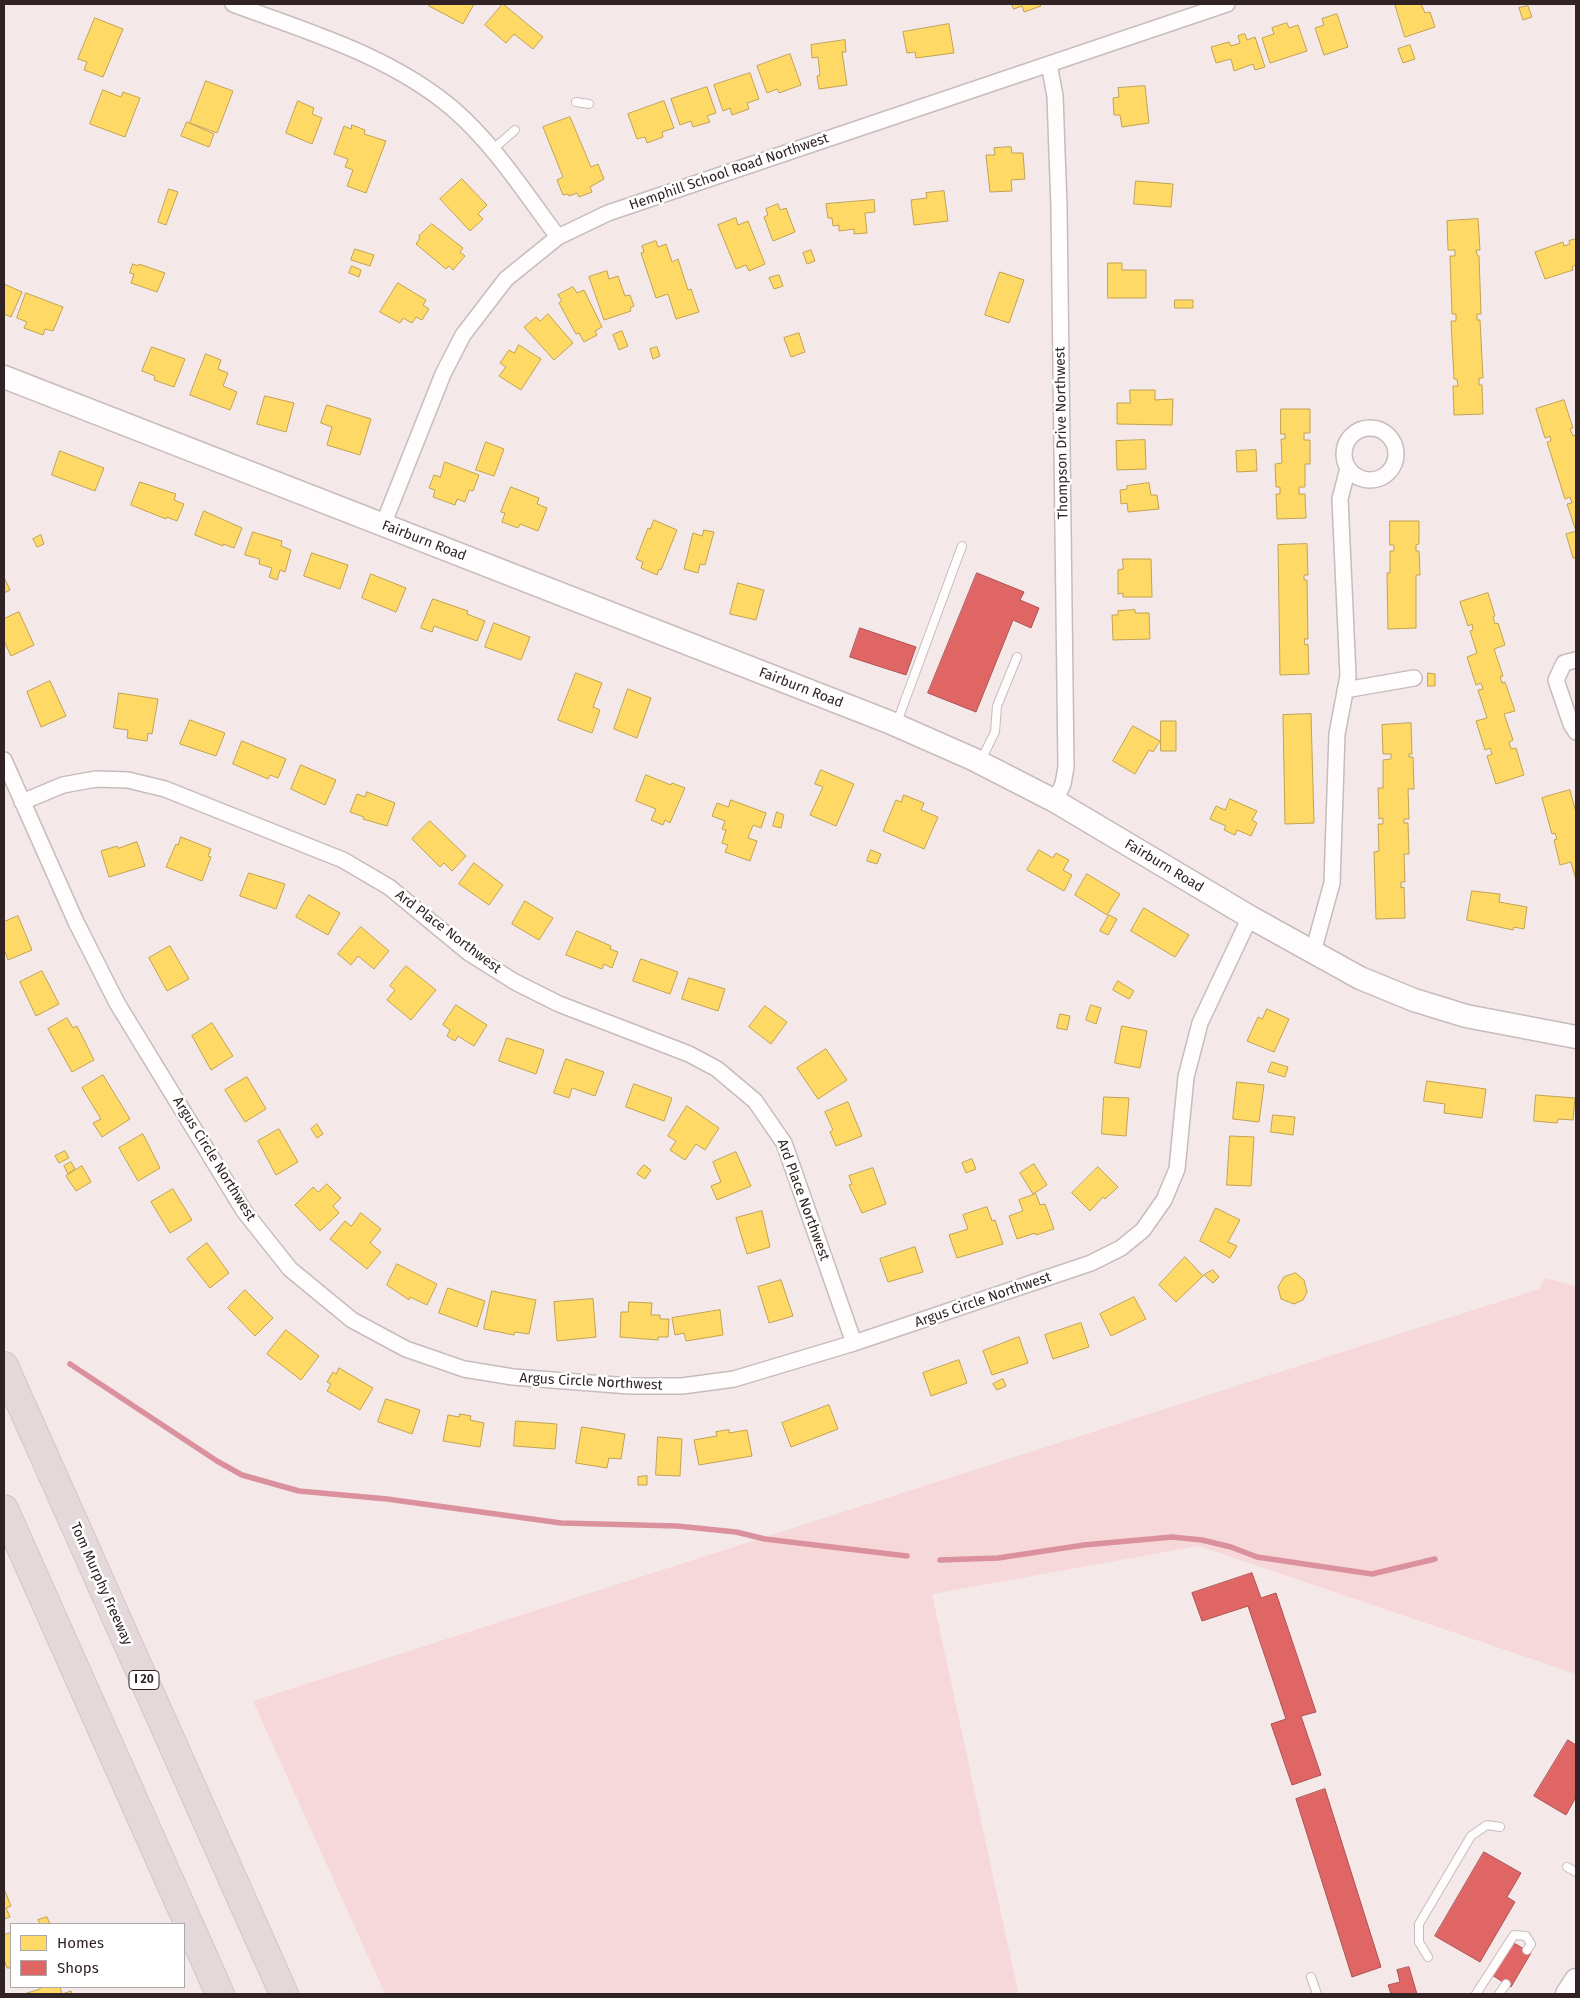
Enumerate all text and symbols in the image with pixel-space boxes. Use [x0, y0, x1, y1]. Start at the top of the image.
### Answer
street label: Hemphill School Road Northwest [627, 130, 831, 214]
street label: Thompson Drive Northwest [1052, 346, 1072, 520]
street label: Fairburn Road [379, 517, 469, 565]
street label: Fairburn Road [756, 664, 846, 712]
street label: Fairburn Road [1122, 836, 1206, 896]
street label: Ard Place Northwest [392, 887, 504, 977]
street label: Argus Circle Northwest [169, 1094, 259, 1224]
street label: Ard Place Northwest [773, 1137, 833, 1263]
street label: Argus Circle Northwest [913, 1269, 1053, 1331]
street label: Argus Circle Northwest [519, 1370, 663, 1394]
street label: Tom Murphy Freeway [66, 1520, 136, 1648]
road number: I 20 [129, 1670, 159, 1690]
legend [10, 1923, 185, 1988]
text: Homes [57, 1934, 104, 1952]
text: Shops [57, 1959, 99, 1977]

